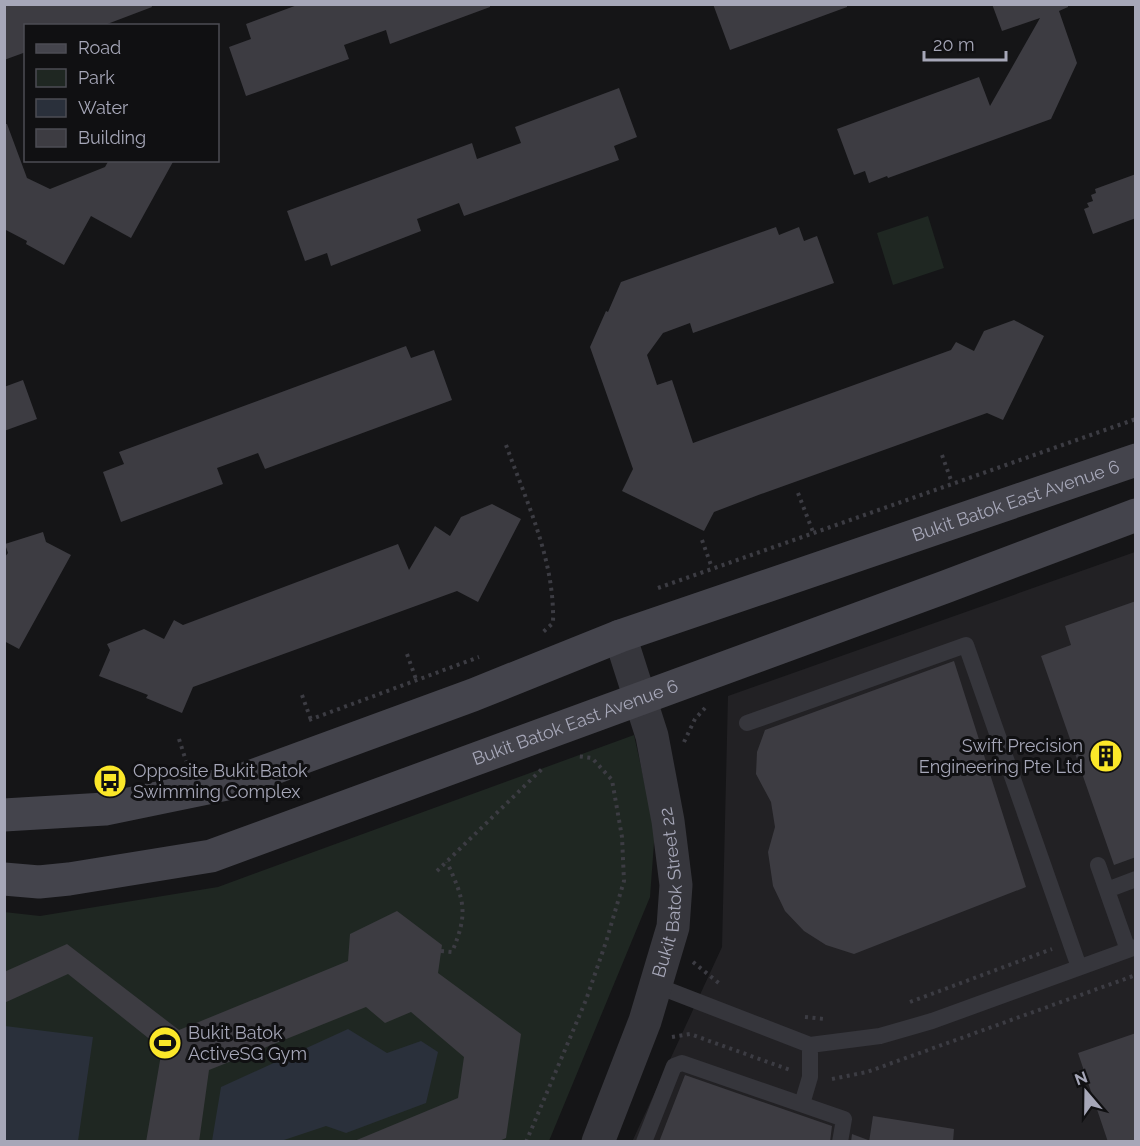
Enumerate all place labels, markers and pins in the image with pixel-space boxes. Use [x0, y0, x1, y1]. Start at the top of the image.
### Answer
place label: Swift Precision Engineering Pte Ltd [919, 735, 1083, 777]
building icon: Swift Precision Engineering Pte Ltd [1088, 738, 1124, 774]
place label: Opposite Bukit Batok Swimming Complex [133, 760, 308, 802]
bus stop icon: Opposite Bukit Batok Swimming Complex [92, 763, 128, 799]
place label: Bukit Batok ActiveSG Gym [188, 1022, 307, 1064]
sports icon: Bukit Batok ActiveSG Gym [147, 1025, 183, 1061]

